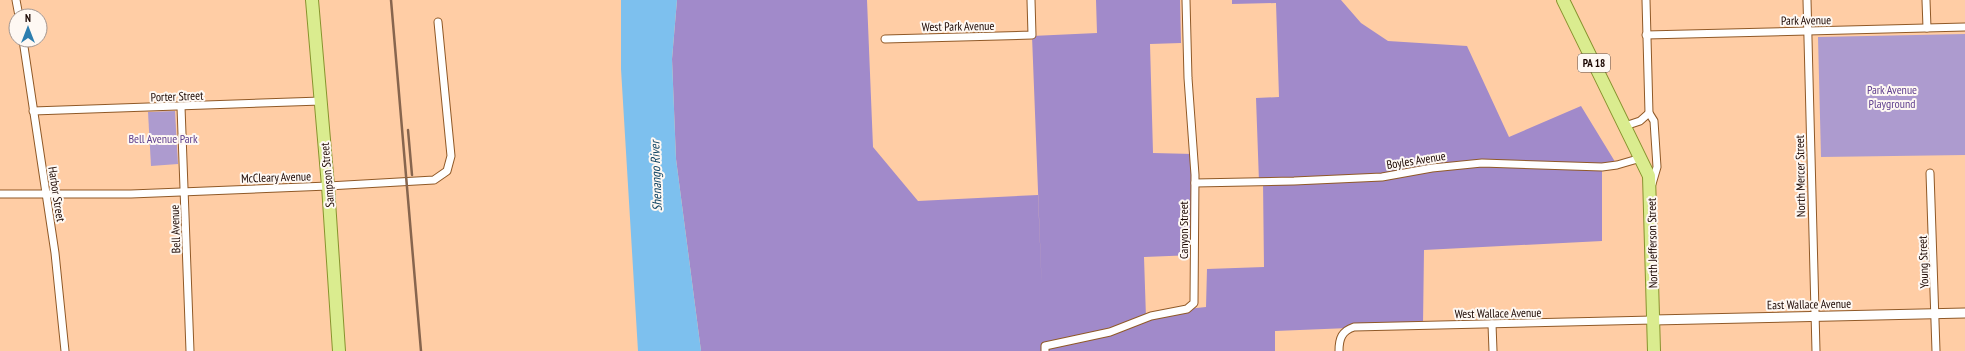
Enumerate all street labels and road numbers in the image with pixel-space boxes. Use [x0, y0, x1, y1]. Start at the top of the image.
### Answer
street label: Park Avenue [1781, 12, 1831, 28]
street label: West Park Avenue [922, 18, 994, 34]
road number: PA 18 [1578, 54, 1610, 72]
street label: Porter Street [150, 88, 204, 104]
street label: North Mercer Street [1792, 134, 1808, 217]
street label: Sampson Street [317, 141, 337, 208]
street label: Boyles Avenue [1385, 148, 1447, 172]
street label: Harbor Street [45, 165, 69, 223]
street label: McCleary Avenue [241, 168, 311, 186]
street label: North Jefferson Street [1644, 197, 1660, 288]
street label: Canyon Street [1176, 200, 1191, 259]
street label: Bell Avenue [167, 204, 183, 254]
street label: Young Street [1915, 235, 1931, 289]
street label: East Wallace Avenue [1767, 296, 1851, 312]
street label: West Wallace Avenue [1455, 305, 1542, 321]

